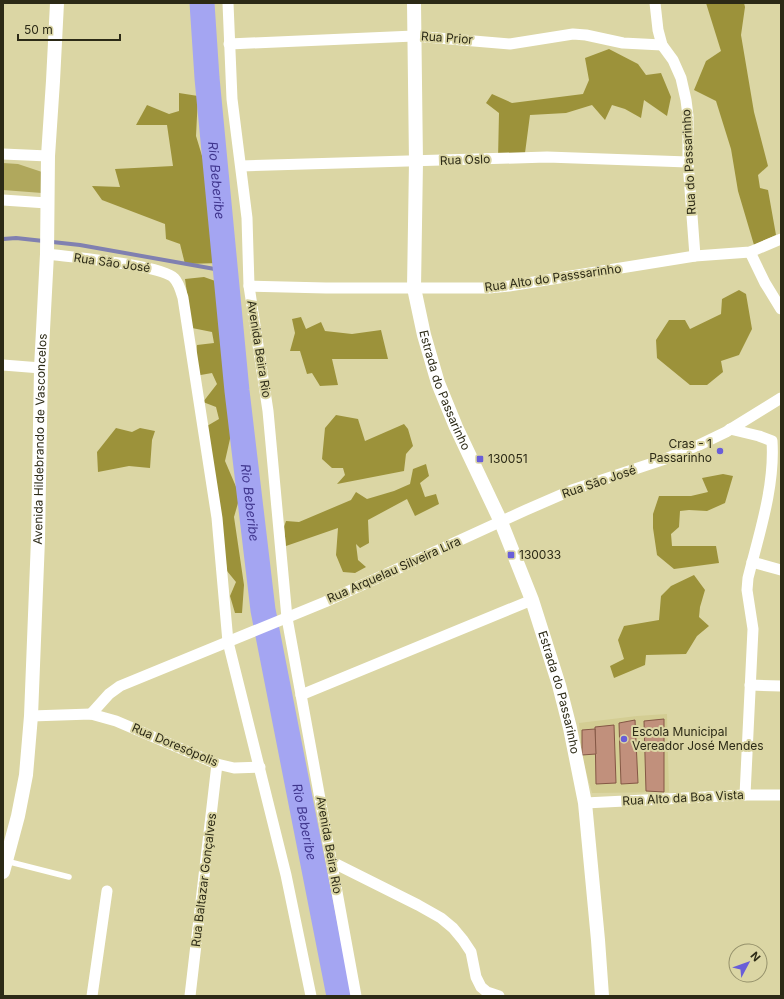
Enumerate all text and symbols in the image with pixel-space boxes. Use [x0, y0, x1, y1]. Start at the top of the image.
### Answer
scale bar [18, 16, 120, 42]
text: 50 m [24, 22, 53, 37]
street label: Rua Prior [421, 28, 474, 47]
street label: Rua do Passarinho [678, 109, 699, 215]
water label: Rio Beberibe [205, 141, 229, 220]
street label: Rua Oslo [439, 151, 491, 168]
street label: Rua São José [73, 250, 151, 275]
street label: Rua Alto do Passsarinho [484, 260, 622, 295]
street label: Avenida Beira Rio [244, 299, 275, 399]
street label: Estrada do Passarinho [416, 329, 474, 453]
street label: Avenida Hildebrando de Vasconcelos [30, 333, 50, 545]
place label: Cras - 1 Passarinho [649, 436, 712, 465]
marker: Cras - 1 Passarinho [715, 446, 725, 456]
place label: 130051 [488, 451, 528, 466]
marker: 130051 [475, 454, 485, 464]
street label: Rua São José [560, 462, 638, 501]
water label: Rio Beberibe [238, 463, 263, 542]
street label: Rua Arquelau Silveira Lira [325, 533, 463, 606]
place label: 130033 [519, 547, 561, 562]
marker: 130033 [506, 550, 516, 560]
street label: Estrada do Passarinho [535, 629, 583, 755]
street label: Rua Doresópolis [130, 720, 221, 769]
place label: Escola Municipal Vereador José Mendes [632, 724, 764, 753]
marker: Escola Municipal Vereador José Mendes [619, 734, 629, 744]
water label: Rio Beberibe [289, 782, 320, 862]
street label: Rua Alto da Boa Vista [622, 787, 744, 808]
street label: Avenida Beira Rio [314, 795, 345, 895]
street label: Rua Baltazar Gonçalves [188, 812, 219, 948]
north arrow [728, 943, 768, 983]
text: N [748, 949, 764, 964]

